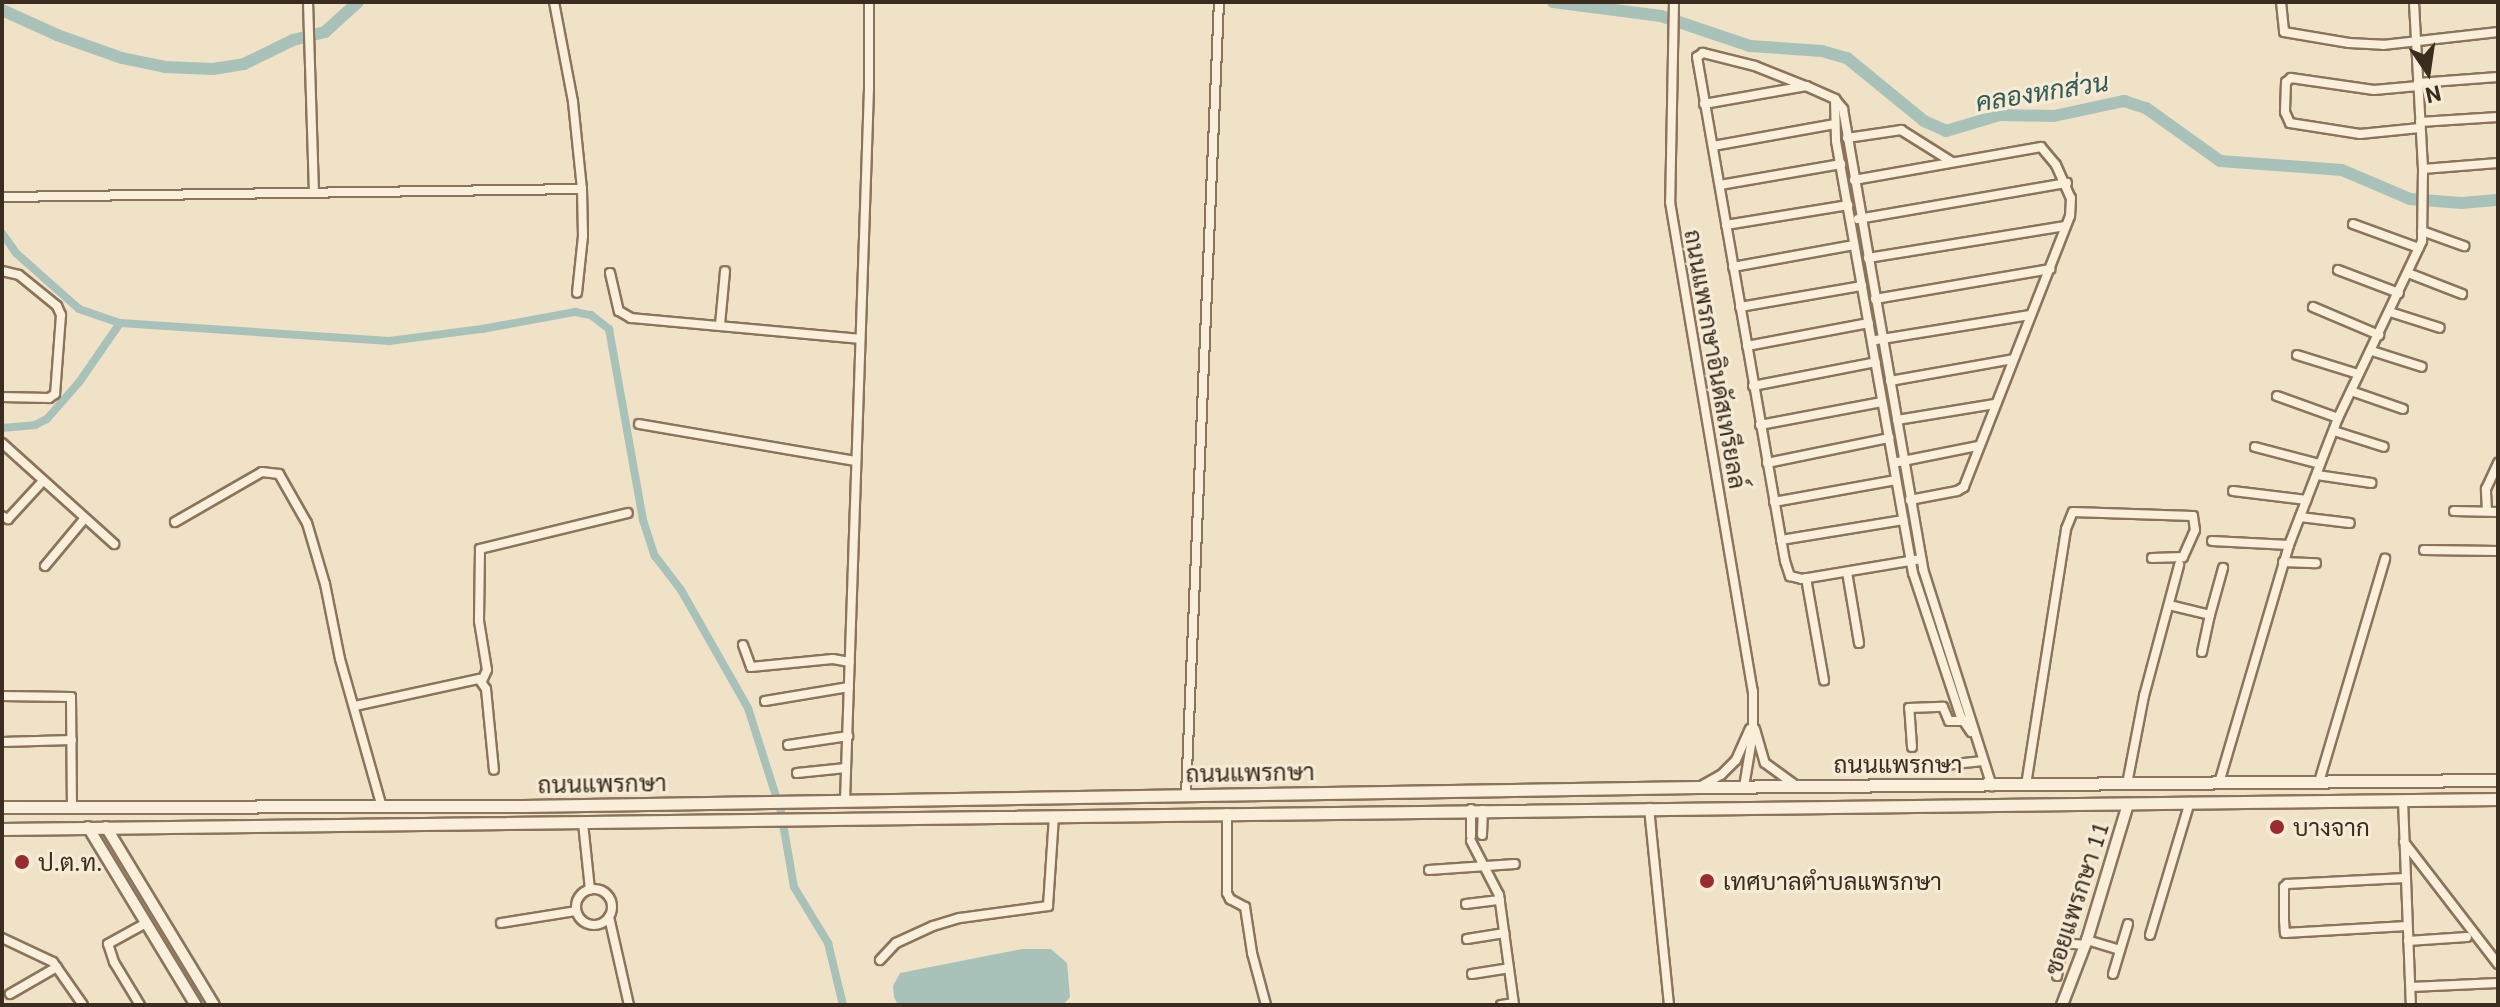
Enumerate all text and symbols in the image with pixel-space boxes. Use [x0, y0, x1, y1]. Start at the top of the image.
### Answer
north arrow [2388, 32, 2468, 112]
water label: คลองหกส่วน [1973, 65, 2111, 117]
text: N [2423, 80, 2444, 111]
street label: ถนนแพรกษาอินดัสเทรียลล์ [1679, 227, 1753, 491]
street label: ถนนแพรกษา [1833, 750, 1963, 778]
street label: ถนนแพรกษา [1185, 756, 1315, 788]
street label: ถนนแพรกษา [537, 767, 667, 799]
place label: บางจาก [2293, 813, 2370, 841]
street label: ซอยแพรกษา 11 [2038, 818, 2114, 978]
marker: บางจาก [2268, 818, 2286, 836]
place label: ป.ต.ท. [38, 848, 102, 876]
marker: ป.ต.ท. [13, 853, 31, 871]
place label: เทศบาลตำบลแพรกษา [1723, 867, 1942, 895]
marker: เทศบาลตำบลแพรกษา [1698, 872, 1716, 890]

